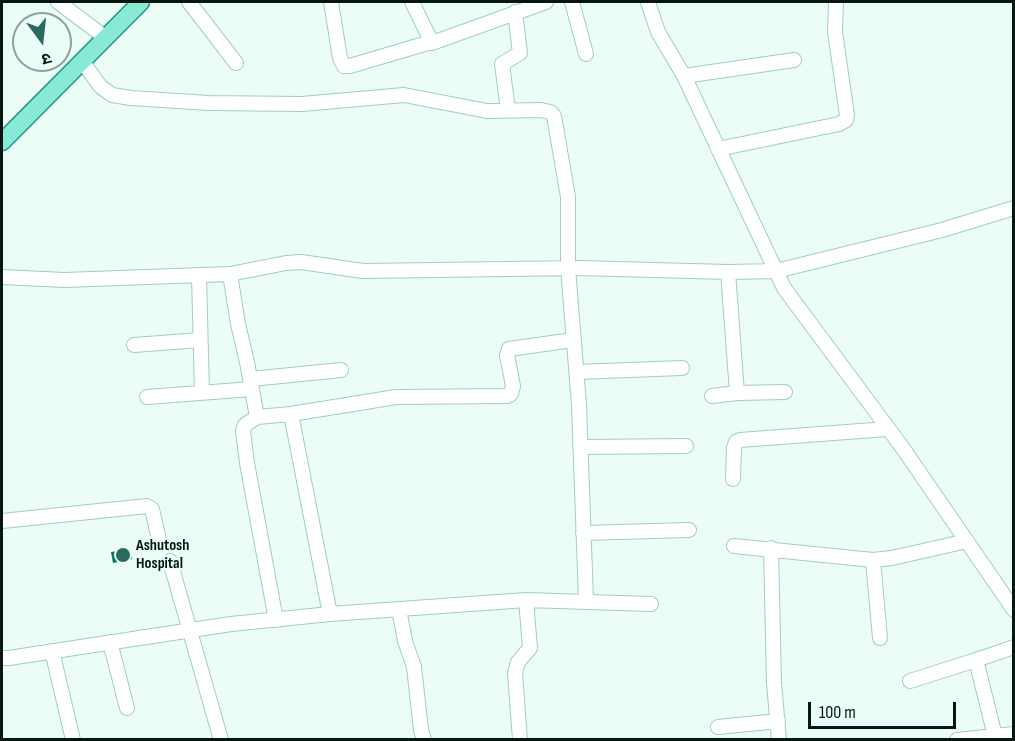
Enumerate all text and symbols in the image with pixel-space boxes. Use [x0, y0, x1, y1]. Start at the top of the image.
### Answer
north arrow [12, 12, 72, 72]
text: उ [39, 48, 53, 68]
place label: Ashutosh Hospital [136, 536, 189, 574]
marker: Ashutosh Hospital [114, 546, 132, 564]
scale bar [811, 690, 960, 728]
text: 100 m [819, 702, 856, 723]

